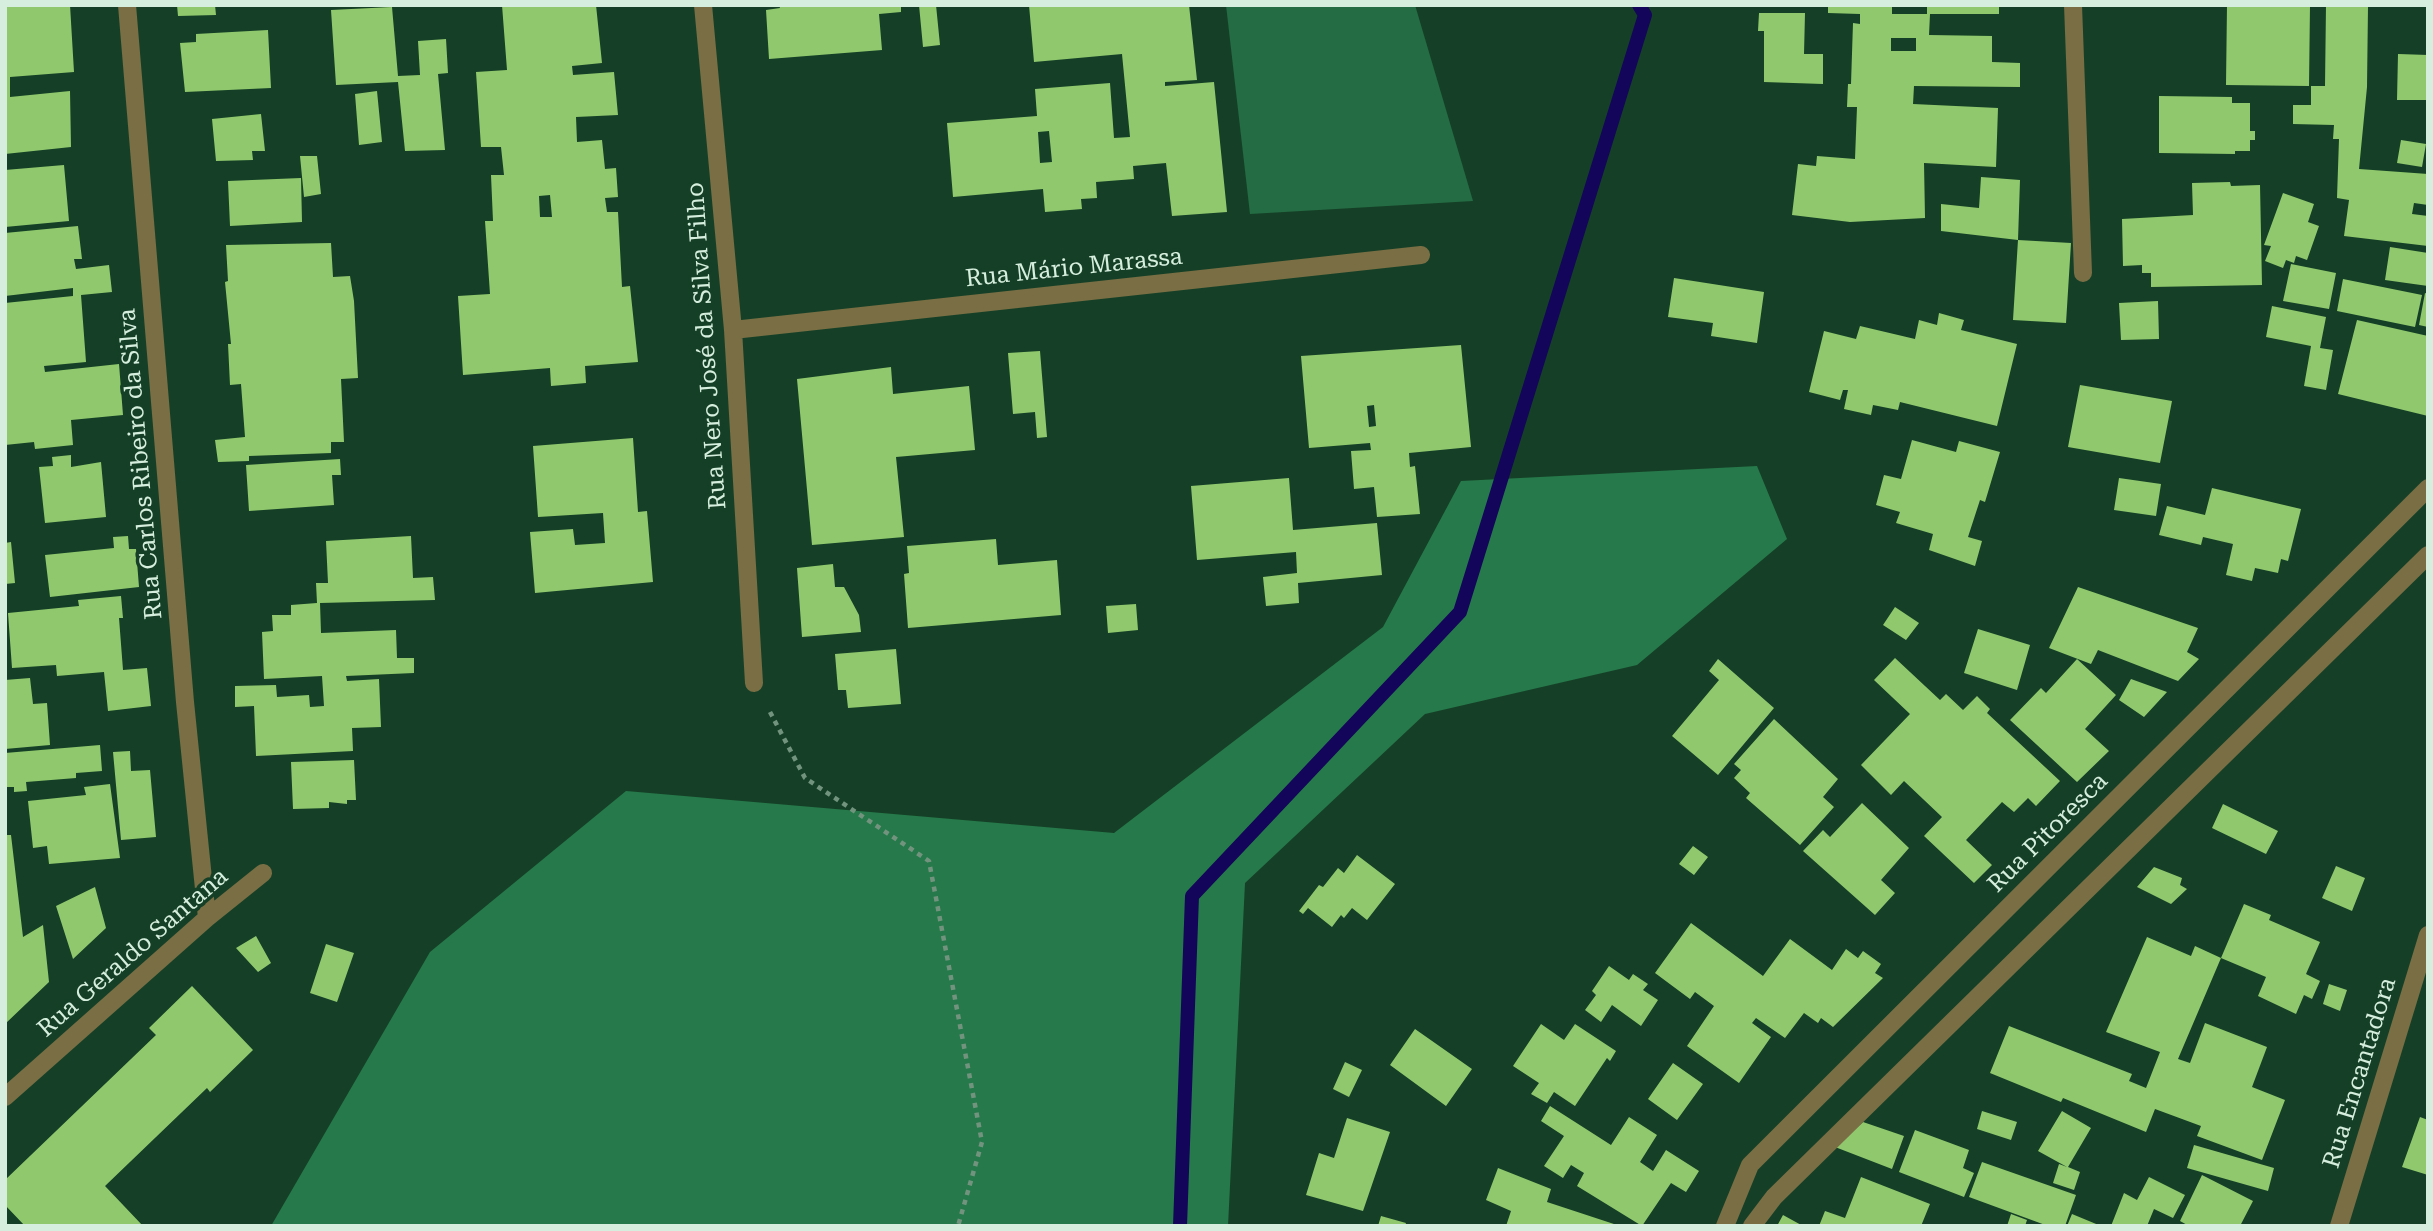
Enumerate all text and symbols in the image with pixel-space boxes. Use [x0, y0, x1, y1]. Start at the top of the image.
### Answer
street label: Rua Nero José da Silva Filho [681, 181, 733, 511]
street label: Rua Mário Marassa [964, 242, 1184, 294]
street label: Rua Carlos Ribeiro da Silva [113, 307, 169, 621]
street label: Rua Pitoresca [1982, 767, 2114, 899]
street label: Rua Geraldo Santana [32, 863, 234, 1043]
street label: Rua Encantadora [2317, 974, 2403, 1172]

